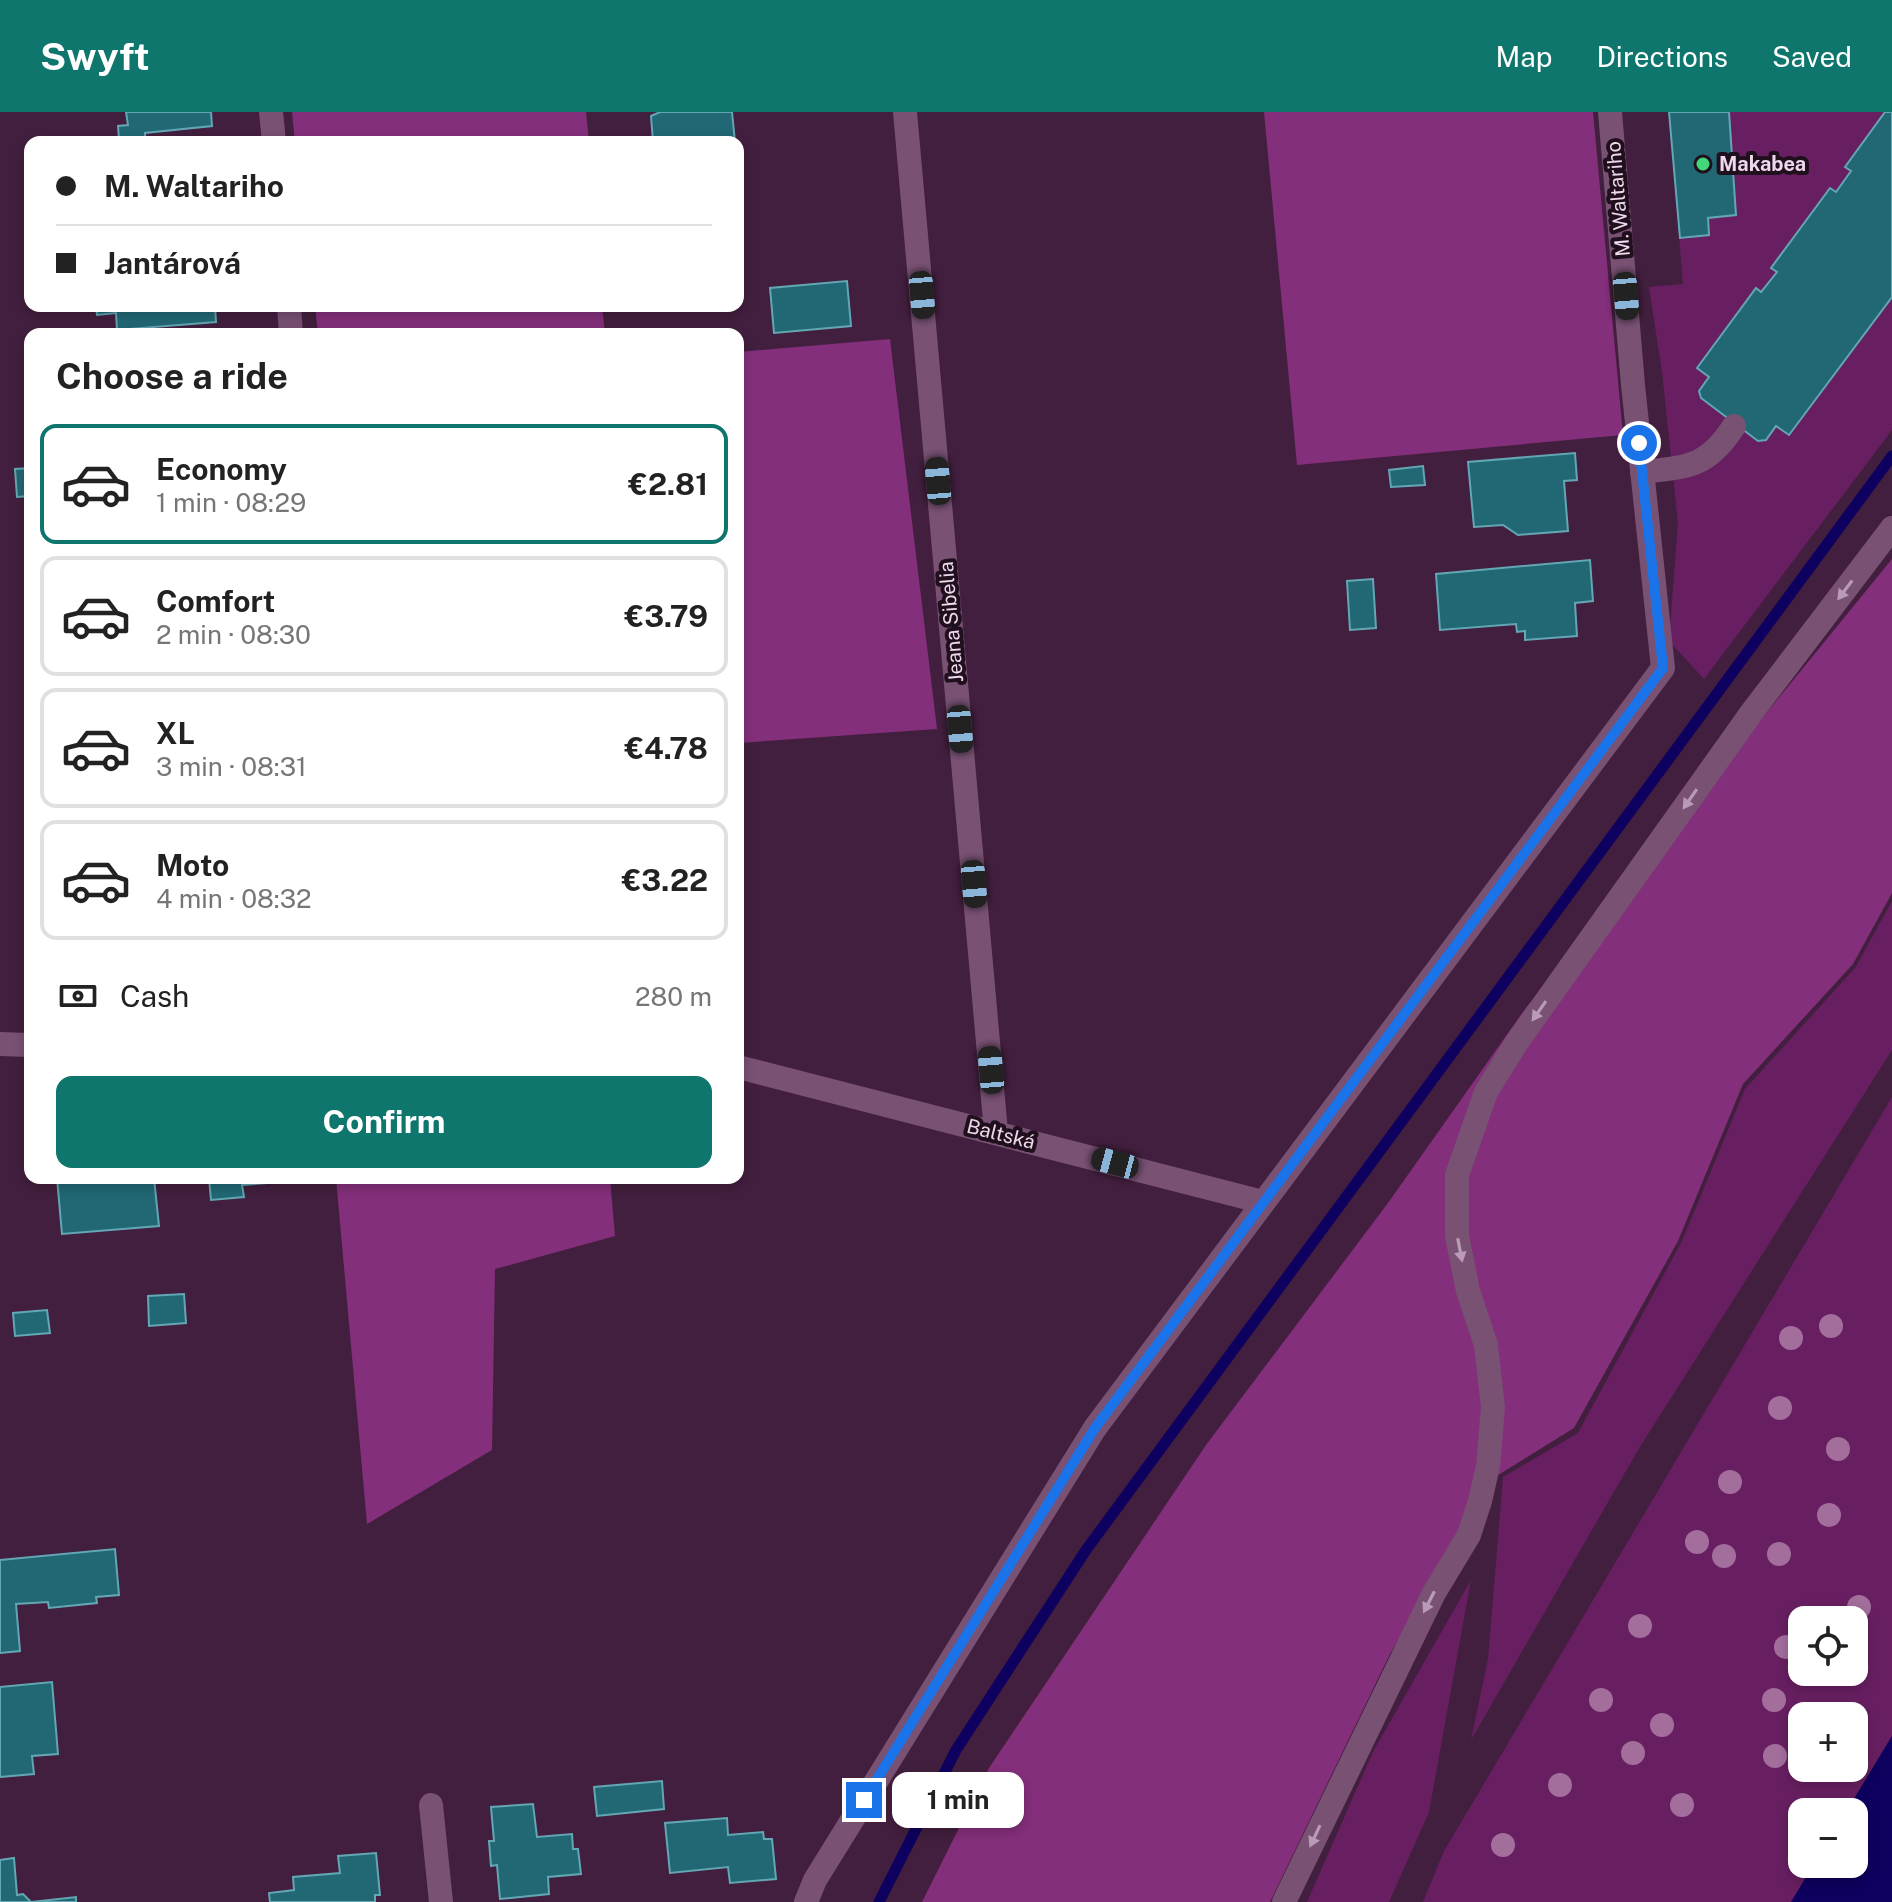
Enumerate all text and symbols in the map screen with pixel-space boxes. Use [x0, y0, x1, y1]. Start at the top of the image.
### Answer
text: Swyft [40, 34, 150, 79]
text: Map [1496, 40, 1552, 73]
text: Directions [1596, 40, 1728, 73]
text: Saved [1772, 40, 1852, 73]
street label: M. Waltariho [1601, 140, 1635, 258]
place label: Makabea [1719, 152, 1806, 176]
marker: Makabea [1694, 155, 1712, 173]
text: M. Waltariho [104, 168, 284, 204]
text: Jantárová [104, 245, 241, 281]
car [908, 270, 936, 320]
car [1612, 271, 1640, 321]
text: Choose a ride [56, 355, 288, 397]
route start [1621, 425, 1657, 461]
icon: car [60, 448, 132, 520]
text: Economy [156, 451, 287, 487]
car [924, 456, 952, 506]
text: €2.81 [628, 466, 708, 502]
text: 1 min · 08:29 [156, 487, 306, 518]
street label: Jeana Sibelia [934, 561, 968, 683]
icon: car [60, 580, 132, 652]
one-way arrow [1837, 580, 1853, 600]
text: Comfort [156, 583, 275, 619]
text: €3.79 [625, 598, 708, 634]
text: 2 min · 08:30 [156, 619, 311, 650]
car [946, 704, 974, 754]
icon: car [60, 712, 132, 784]
text: XL [156, 715, 195, 751]
text: €4.78 [625, 730, 708, 766]
text: 3 min · 08:31 [156, 751, 307, 782]
one-way arrow [1683, 788, 1698, 809]
icon: car [60, 844, 132, 916]
text: Moto [156, 847, 229, 883]
car [960, 859, 988, 909]
text: €3.22 [622, 862, 708, 898]
text: 4 min · 08:32 [156, 883, 312, 914]
icon: cash [56, 974, 100, 1018]
text: Cash [120, 978, 189, 1014]
text: 280 m [635, 981, 712, 1012]
one-way arrow [1532, 1000, 1547, 1021]
car [977, 1045, 1005, 1095]
button: Confirm [56, 1076, 712, 1168]
street label: Baltská [964, 1114, 1038, 1154]
car [1089, 1145, 1141, 1181]
one-way arrow [1454, 1237, 1466, 1262]
one-way arrow [1423, 1591, 1436, 1614]
map controls [1788, 1606, 1868, 1878]
button: locate [1788, 1606, 1868, 1686]
button: + [1788, 1702, 1868, 1782]
callout: 1 min [892, 1772, 1024, 1828]
route end [846, 1782, 882, 1818]
text: 1 min [927, 1784, 989, 1815]
button: − [1788, 1798, 1868, 1878]
one-way arrow [1308, 1824, 1322, 1848]

